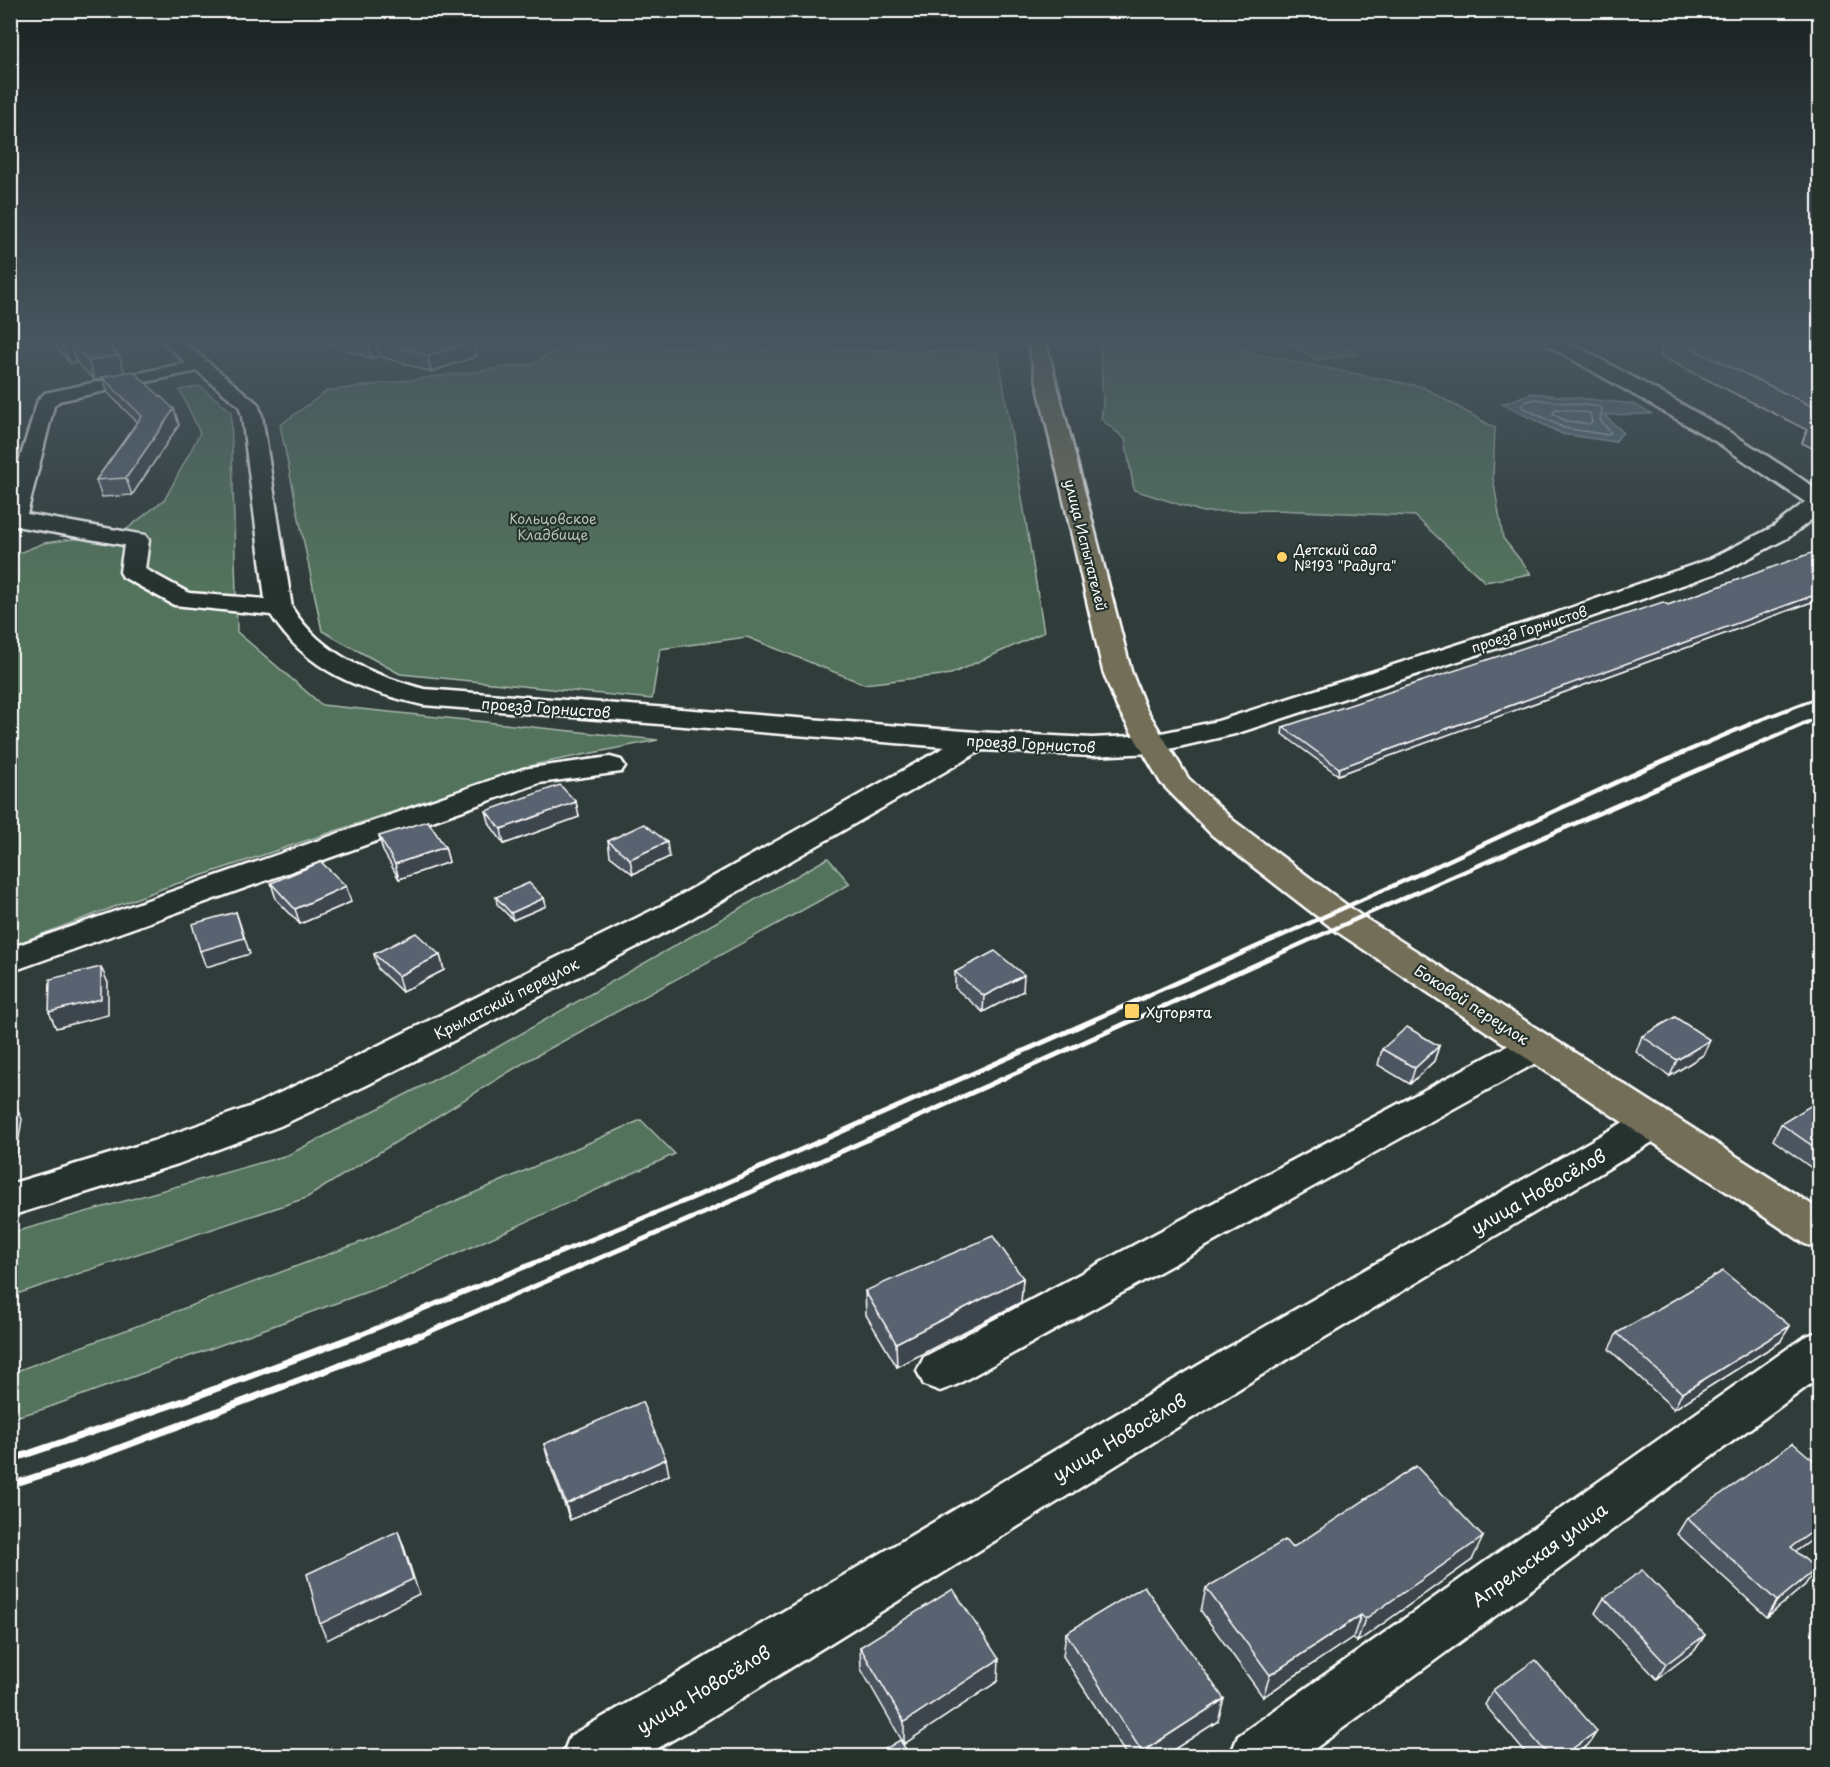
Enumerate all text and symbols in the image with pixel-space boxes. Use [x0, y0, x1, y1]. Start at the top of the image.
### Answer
street label: улица Испытателей [1059, 477, 1113, 613]
park label: Кольцовское Кладбище [509, 508, 597, 545]
place label: Детский сад №193 "Радуга" [1293, 539, 1397, 576]
marker: Детский сад №193 "Радуга" [1275, 550, 1289, 564]
street label: проезд Горнистов [1468, 600, 1590, 658]
street label: проезд Горнистов [481, 691, 612, 723]
street label: проезд Горнистов [966, 728, 1097, 758]
street label: Крылатский переулок [430, 951, 582, 1044]
street label: Боковой переулок [1410, 958, 1534, 1050]
place label: Хуторята [1146, 1000, 1213, 1023]
marker: Хуторята [1123, 1002, 1141, 1020]
street label: улица Новосёлов [1465, 1141, 1611, 1241]
street label: улица Новосёлов [1047, 1386, 1191, 1488]
street label: Апрельская улица [1465, 1495, 1613, 1613]
street label: улица Новосёлов [631, 1638, 775, 1740]

